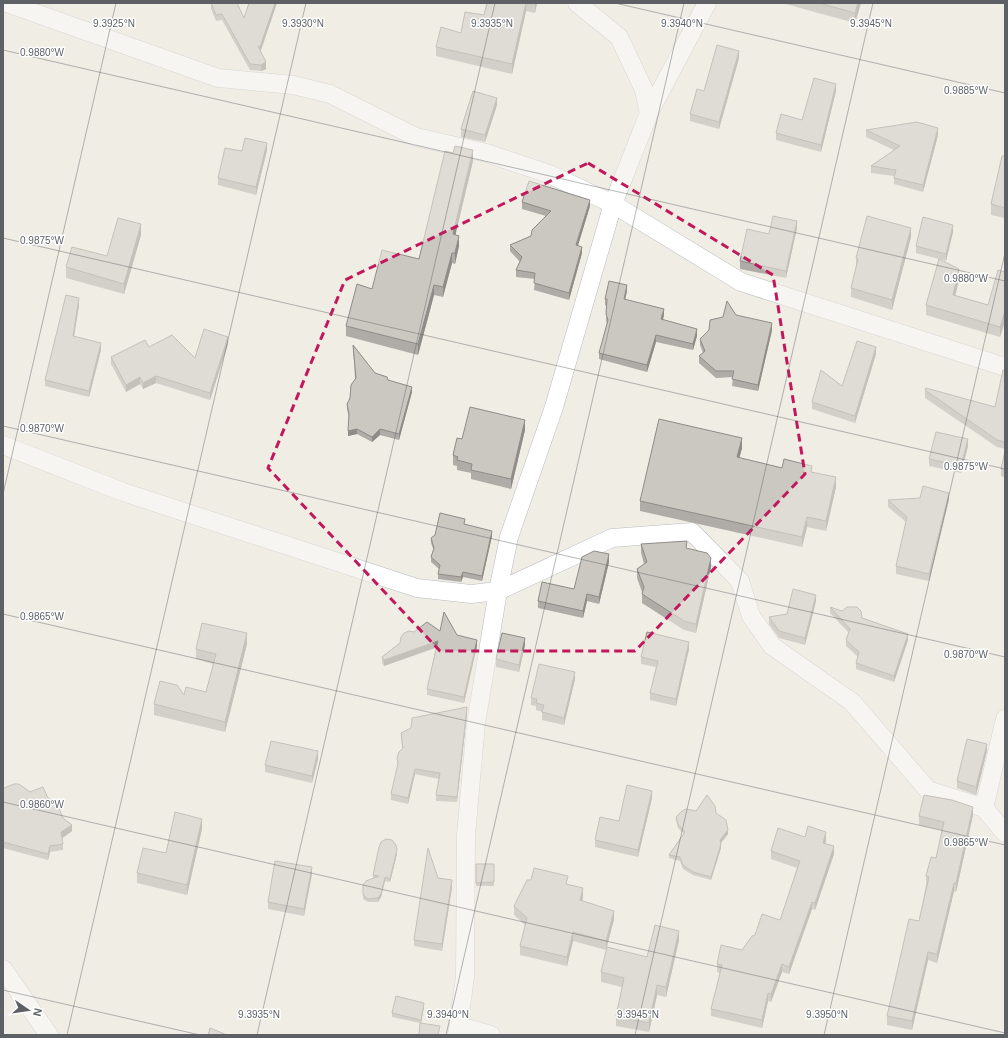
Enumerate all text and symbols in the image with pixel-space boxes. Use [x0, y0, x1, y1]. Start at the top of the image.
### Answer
text: 9.3925°N [93, 18, 135, 29]
text: 9.3930°N [282, 18, 324, 29]
text: 9.3935°N [471, 18, 513, 29]
text: 9.3940°N [661, 18, 703, 29]
text: 9.3945°N [850, 18, 892, 29]
text: 0.9880°W [20, 47, 65, 58]
text: 0.9885°W [944, 85, 989, 96]
text: 0.9875°W [20, 235, 65, 246]
text: 0.9880°W [944, 273, 989, 284]
text: 0.9870°W [20, 423, 65, 434]
text: 0.9875°W [944, 461, 989, 472]
text: 0.9865°W [20, 611, 65, 622]
text: 0.9870°W [944, 649, 989, 660]
text: 0.9860°W [20, 799, 65, 810]
text: 0.9865°W [944, 837, 989, 848]
north arrow [8, 990, 48, 1030]
text: N [31, 1007, 44, 1018]
text: 9.3935°N [238, 1009, 280, 1020]
text: 9.3940°N [427, 1009, 469, 1020]
text: 9.3945°N [617, 1009, 659, 1020]
text: 9.3950°N [806, 1009, 848, 1020]

